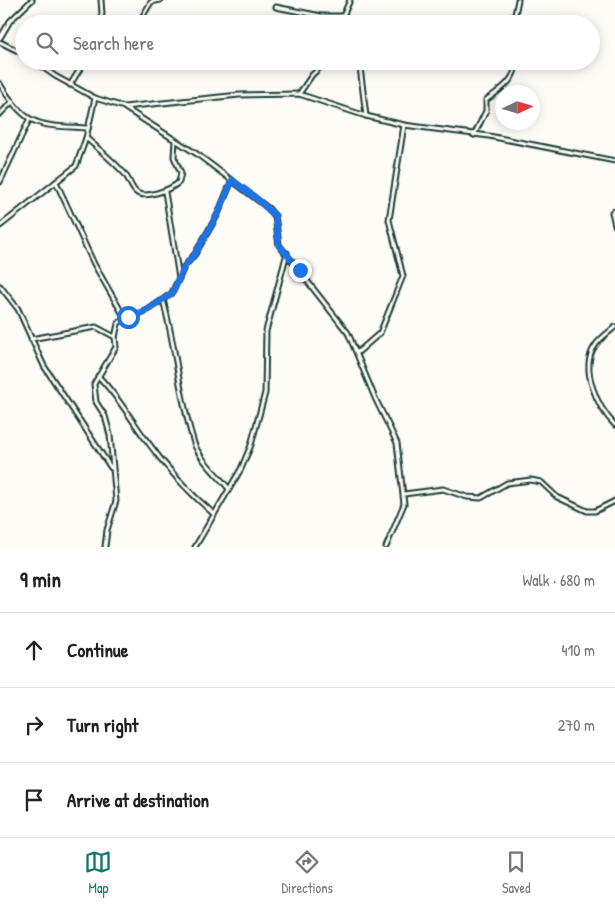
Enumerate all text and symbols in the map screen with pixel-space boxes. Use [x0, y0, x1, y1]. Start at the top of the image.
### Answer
search box [15, 15, 600, 70]
icon: search [33, 29, 61, 57]
text: Search here [73, 30, 154, 56]
north arrow [495, 85, 540, 130]
route end [289, 259, 312, 282]
route start [117, 306, 140, 329]
text: 9 min [20, 565, 61, 594]
text: Walk · 680 m [522, 569, 595, 591]
icon: ahead [20, 636, 48, 664]
text: Continue [67, 637, 128, 663]
text: 410 m [561, 639, 595, 661]
icon: right [20, 711, 48, 739]
text: Turn right [67, 712, 138, 738]
text: 270 m [558, 714, 595, 736]
icon: arrive [20, 786, 48, 814]
text: Arrive at destination [67, 787, 209, 813]
tab: Map [84, 848, 112, 897]
tab: Directions [281, 848, 333, 897]
tab: Saved [502, 848, 531, 897]

